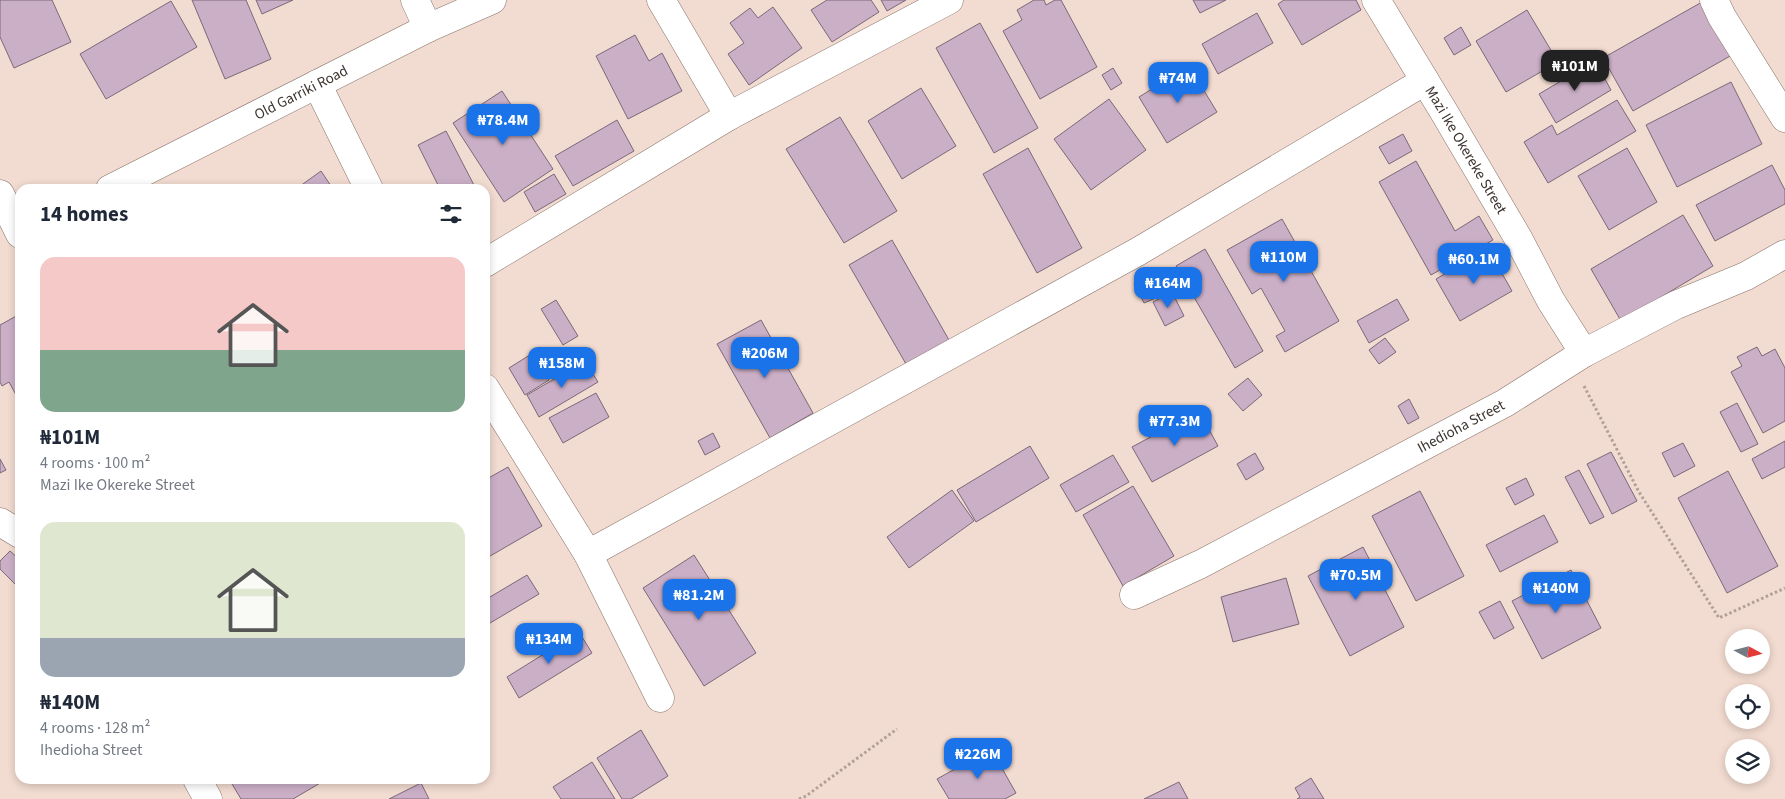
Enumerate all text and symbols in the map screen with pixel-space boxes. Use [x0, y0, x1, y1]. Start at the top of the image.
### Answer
pin: ₦101M [1540, 49, 1610, 92]
text: ₦101M [1552, 55, 1598, 77]
street label: Old Garriki Road [250, 60, 351, 125]
pin: ₦74M [1148, 62, 1208, 104]
text: ₦74M [1159, 67, 1197, 89]
street label: Mazi Ike Okereke Street [1420, 82, 1512, 218]
pin: ₦78.4M [462, 104, 544, 146]
text: ₦78.4M [478, 109, 528, 131]
text: 14 homes [40, 199, 128, 229]
icon: filters [437, 200, 465, 228]
pin: ₦110M [1249, 240, 1319, 283]
pin: ₦60.1M [1433, 242, 1515, 285]
text: ₦110M [1261, 246, 1307, 268]
text: ₦60.1M [1449, 248, 1499, 270]
pin: ₦164M [1133, 266, 1203, 309]
text: ₦164M [1145, 272, 1191, 294]
icon: home [208, 290, 298, 380]
pin: ₦206M [730, 336, 800, 379]
text: ₦206M [742, 342, 788, 364]
pin: ₦158M [527, 346, 597, 389]
text: ₦158M [539, 352, 585, 374]
street label: Ihedioha Street [1414, 395, 1508, 458]
pin: ₦77.3M [1134, 404, 1216, 447]
text: ₦77.3M [1150, 410, 1200, 432]
text: ₦101M [40, 422, 100, 452]
text: 4 rooms · 100 m² [40, 452, 150, 474]
text: Mazi Ike Okereke Street [40, 474, 195, 496]
icon: home [208, 555, 298, 645]
pin: ₦70.5M [1315, 558, 1397, 601]
text: ₦70.5M [1331, 564, 1381, 586]
pin: ₦140M [1521, 572, 1591, 614]
text: ₦140M [1533, 577, 1579, 599]
pin: ₦81.2M [658, 578, 740, 621]
text: ₦81.2M [674, 584, 724, 606]
pin: ₦134M [514, 622, 584, 665]
text: ₦134M [526, 628, 572, 650]
north arrow [1725, 629, 1770, 674]
map controls [1725, 629, 1770, 784]
button: locate [1725, 684, 1770, 729]
text: ₦140M [40, 687, 100, 717]
text: 4 rooms · 128 m² [40, 717, 150, 739]
pin: ₦226M [943, 738, 1013, 780]
text: Ihedioha Street [40, 739, 142, 761]
button: layers [1725, 739, 1770, 784]
text: ₦226M [955, 743, 1001, 765]

